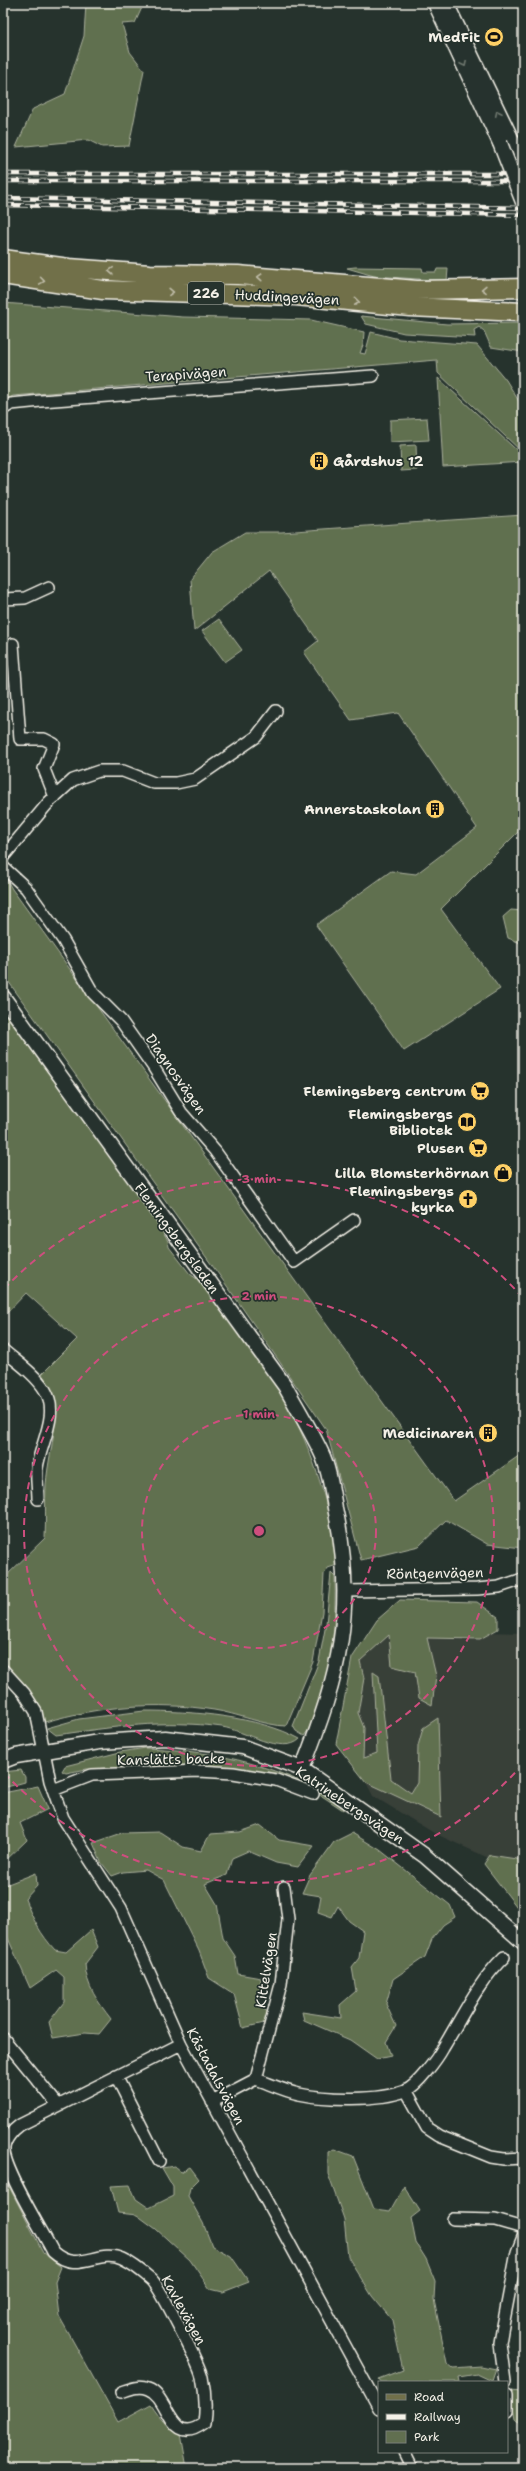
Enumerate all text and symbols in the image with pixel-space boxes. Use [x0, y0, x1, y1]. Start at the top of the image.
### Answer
sports icon: MedFit [483, 26, 505, 48]
place label: MedFit [428, 28, 480, 46]
one-way arrow [459, 59, 467, 67]
one-way arrow [495, 110, 503, 117]
one-way arrow [108, 267, 114, 276]
one-way arrow [257, 272, 263, 281]
one-way arrow [39, 276, 45, 285]
road number: 226 [188, 282, 224, 304]
street label: Huddingevägen [234, 285, 340, 309]
one-way arrow [481, 285, 487, 293]
one-way arrow [168, 288, 174, 296]
one-way arrow [354, 297, 360, 306]
street label: Terapivägen [145, 362, 228, 386]
building icon: Gårdshus 12 [308, 450, 330, 472]
place label: Gårdshus 12 [333, 452, 424, 470]
building icon: Annerstaskolan [424, 798, 446, 820]
place label: Annerstaskolan [304, 800, 421, 818]
street label: Diagnosvägen [142, 1030, 211, 1118]
supermarket icon: Flemingsberg centrum [469, 1080, 491, 1102]
place label: Flemingsberg centrum [303, 1082, 466, 1100]
place label: Flemingsbergs Bibliotek [348, 1105, 453, 1139]
library icon: Flemingsbergs Bibliotek [456, 1111, 478, 1133]
supermarket icon: Plusen [467, 1137, 489, 1159]
place label: Plusen [417, 1139, 464, 1157]
shop icon: Lilla Blomsterhörnan [492, 1162, 514, 1184]
place label: Lilla Blomsterhörnan [335, 1164, 489, 1182]
text: 3 min [242, 1171, 277, 1187]
street label: Flemingsbergsleden [131, 1179, 224, 1297]
place label: Flemingsbergs kyrka [349, 1182, 454, 1216]
church icon: Flemingsbergs kyrka [457, 1188, 479, 1210]
text: 2 min [242, 1288, 277, 1304]
text: 1 min [243, 1406, 275, 1422]
building icon: Medicinaren [477, 1422, 499, 1444]
place label: Medicinaren [383, 1424, 474, 1442]
centre of rings [252, 1524, 266, 1538]
street label: Röntgenvägen [386, 1563, 484, 1583]
street label: Kanslätts backe [117, 1749, 225, 1769]
street label: Katrinebergsvägen [292, 1762, 408, 1848]
street label: Kittelvägen [251, 1930, 281, 2009]
street label: Kästadalsvägen [183, 2024, 249, 2128]
street label: Kavlevägen [157, 2272, 211, 2348]
legend [378, 2381, 508, 2453]
text: Road [414, 2389, 445, 2405]
text: Railway [414, 2409, 461, 2425]
text: Park [414, 2429, 440, 2445]

